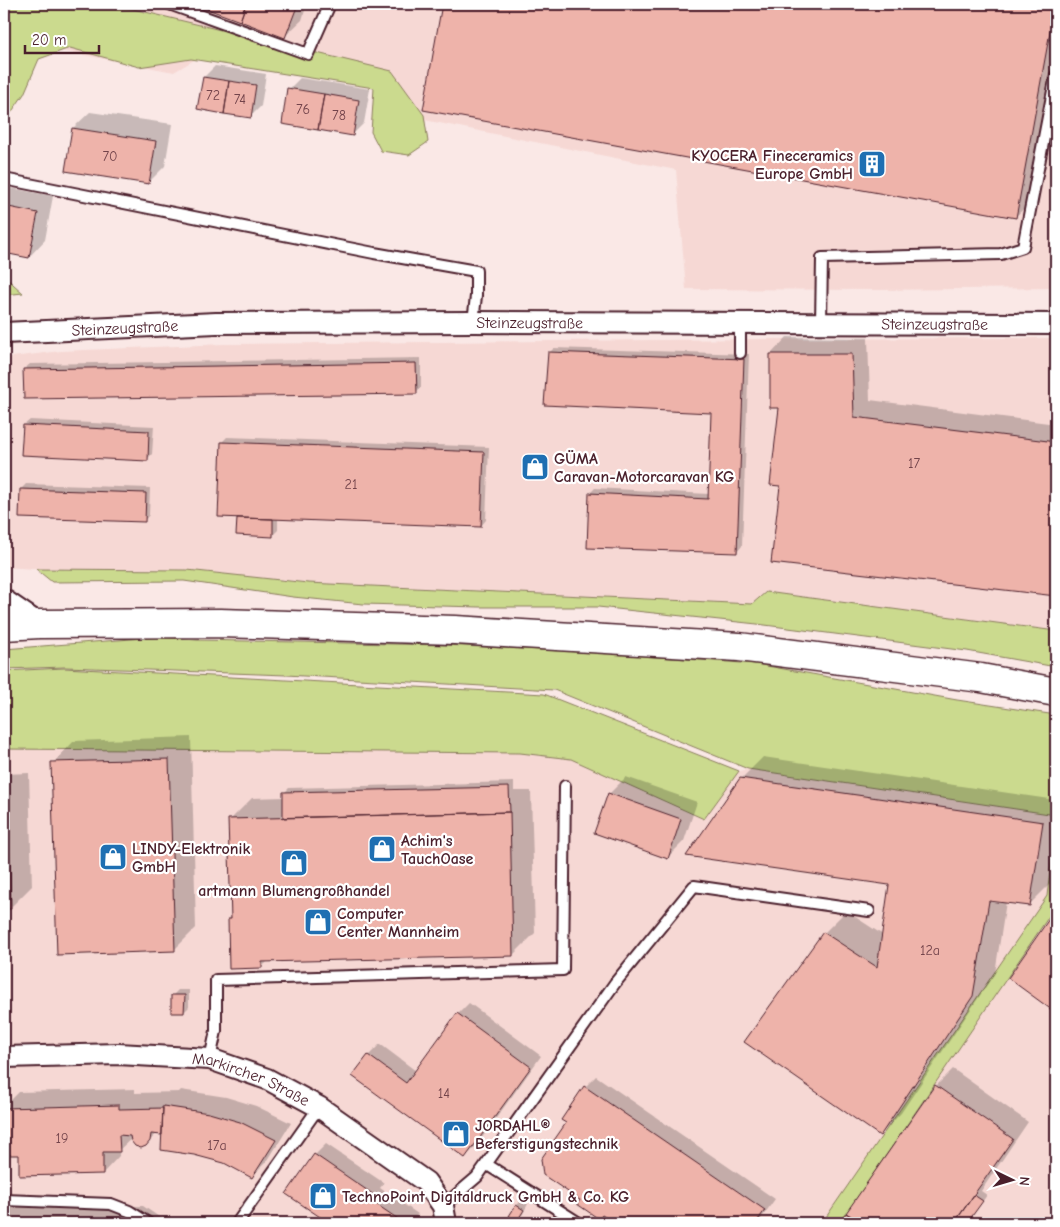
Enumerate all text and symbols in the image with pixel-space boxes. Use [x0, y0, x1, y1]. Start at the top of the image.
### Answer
scale bar [25, 22, 99, 54]
text: 20 m [32, 31, 66, 49]
house number: 72 [206, 87, 220, 104]
house number: 74 [234, 91, 246, 108]
house number: 76 [296, 101, 310, 118]
house number: 78 [332, 107, 346, 124]
place label: KYOCERA Fineceramics Europe GmbH [691, 147, 853, 183]
house number: 70 [102, 148, 118, 165]
building icon: KYOCERA Fineceramics Europe GmbH [857, 149, 887, 179]
street label: Steinzeugstraße [476, 314, 583, 332]
street label: Steinzeugstraße [881, 315, 988, 334]
street label: Steinzeugstraße [71, 317, 179, 340]
place label: GÜMA Caravan-Motorcaravan KG [554, 450, 734, 486]
shop icon: GÜMA Caravan-Motorcaravan KG [520, 452, 550, 482]
house number: 17 [908, 455, 920, 472]
house number: 21 [345, 476, 357, 493]
place label: Achim's TauchOase [401, 832, 474, 868]
shop icon: Achim's TauchOase [367, 834, 397, 864]
place label: LINDY-Elektronik GmbH [132, 840, 250, 876]
shop icon: LINDY-Elektronik GmbH [98, 842, 128, 872]
shop icon: artmann Blumengroßhandel [279, 848, 309, 878]
place label: artmann Blumengroßhandel [198, 882, 390, 900]
place label: Computer Center Mannheim [337, 905, 459, 941]
shop icon: Computer Center Mannheim [303, 907, 333, 937]
house number: 12a [920, 942, 940, 959]
street label: Markircher Straße [192, 1050, 312, 1110]
house number: 14 [438, 1085, 450, 1102]
place label: JORDAHL® Beferstigungstechnik [475, 1117, 618, 1153]
shop icon: JORDAHL® Beferstigungstechnik [441, 1119, 471, 1149]
house number: 19 [56, 1130, 68, 1147]
house number: 17a [207, 1137, 227, 1154]
north arrow [988, 1154, 1038, 1204]
text: N [1016, 1176, 1033, 1186]
shop icon: TechnoPoint Digitaldruck GmbH & Co. KG [308, 1181, 338, 1211]
place label: TechnoPoint Digitaldruck GmbH & Co. KG [342, 1188, 629, 1206]

